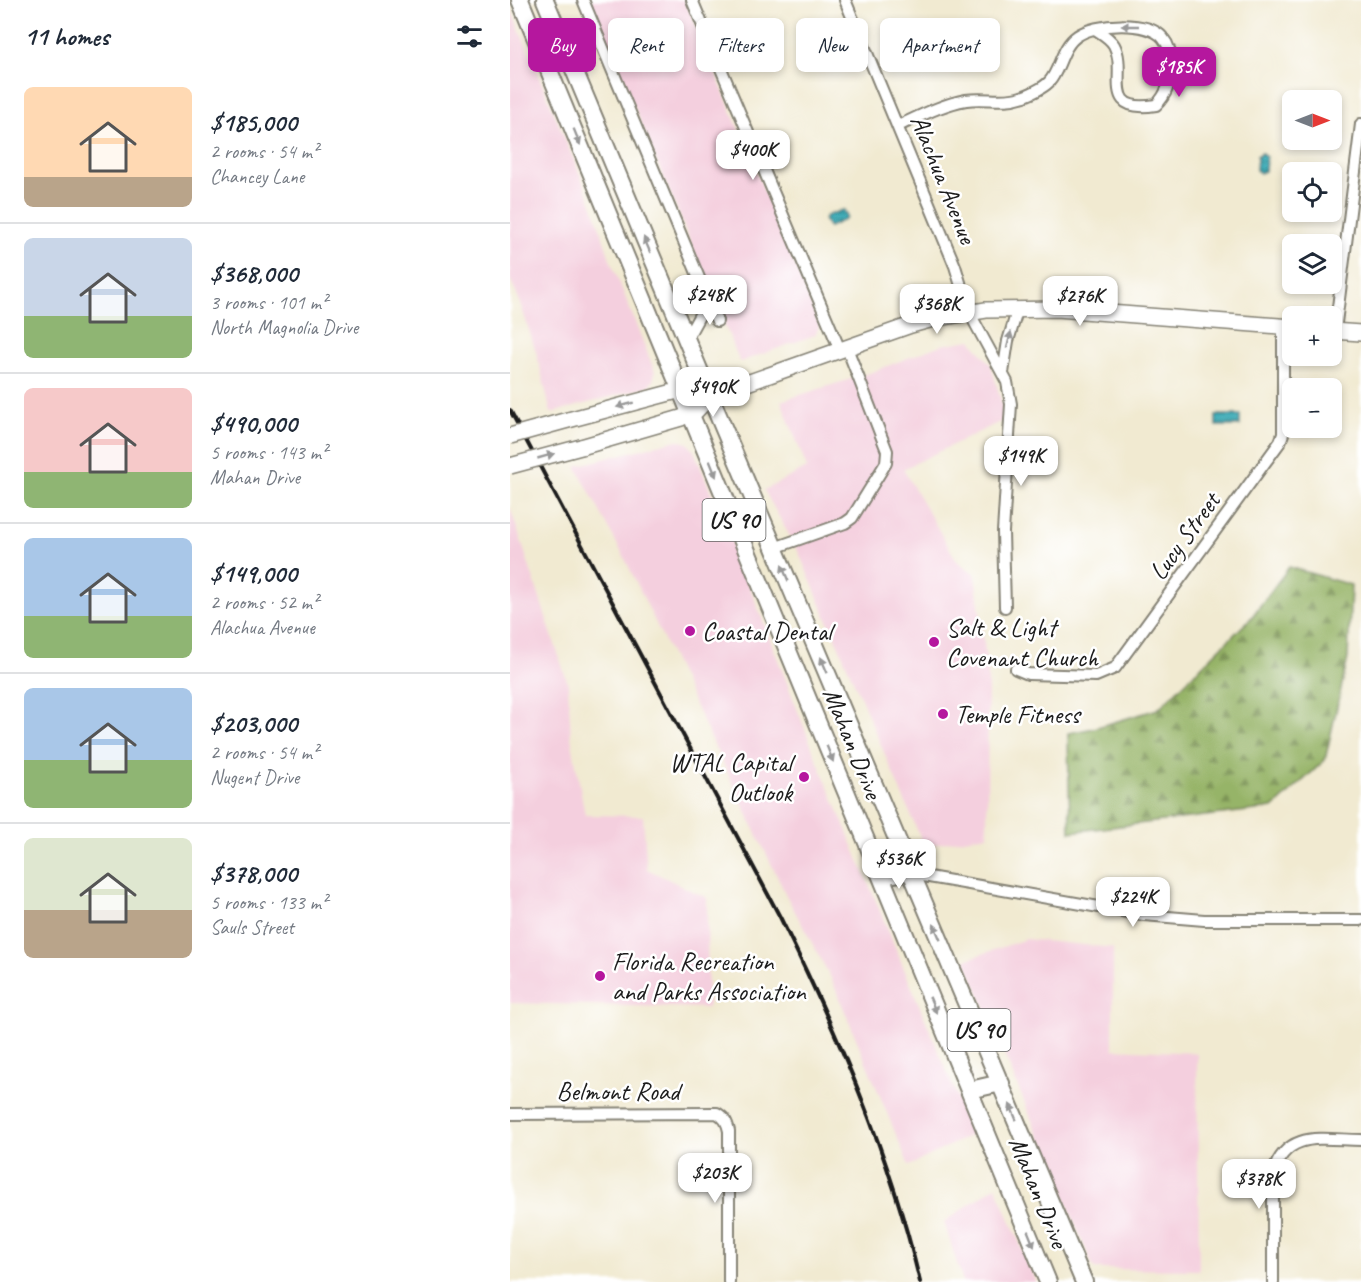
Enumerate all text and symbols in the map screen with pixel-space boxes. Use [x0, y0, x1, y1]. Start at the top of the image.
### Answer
chip: Buy [528, 18, 596, 72]
chip: Rent [608, 18, 684, 72]
chip: Filters [696, 18, 784, 72]
chip: New [796, 18, 868, 72]
chip: Apartment [880, 18, 1000, 72]
text: 11 homes [24, 20, 109, 53]
icon: filters [453, 20, 486, 53]
one-way arrow [1121, 21, 1140, 31]
pin: $185K [1137, 47, 1221, 98]
text: $185K [1156, 54, 1202, 79]
north arrow [1282, 90, 1342, 150]
map controls [1282, 90, 1342, 438]
text: $185,000 [210, 106, 297, 139]
street label: Alachua Avenue [903, 110, 985, 250]
icon: home [72, 111, 144, 183]
one-way arrow [573, 128, 582, 146]
pin: $400K [711, 130, 795, 181]
text: $400K [730, 137, 776, 162]
text: 2 rooms · 54 m² [210, 139, 318, 164]
button: locate [1282, 162, 1342, 222]
text: Chancey Lane [210, 164, 304, 189]
button: layers [1282, 234, 1342, 294]
one-way arrow [642, 236, 652, 254]
text: $368,000 [210, 257, 298, 290]
icon: home [72, 262, 144, 334]
pin: $248K [668, 275, 752, 326]
pin: $276K [1038, 276, 1122, 327]
text: $248K [687, 282, 733, 307]
text: $276K [1057, 283, 1103, 308]
pin: $368K [895, 284, 979, 335]
text: 3 rooms · 101 m² [210, 290, 327, 315]
text: $368K [914, 291, 960, 316]
button: + [1282, 306, 1342, 366]
text: North Magnolia Drive [210, 315, 358, 340]
one-way arrow [1005, 331, 1015, 350]
pin: $490K [671, 367, 755, 418]
text: $490K [690, 374, 736, 399]
button: − [1282, 378, 1342, 438]
one-way arrow [616, 401, 634, 410]
text: $490,000 [210, 407, 297, 440]
icon: home [72, 412, 144, 484]
pin: $149K [979, 436, 1063, 487]
text: 5 rooms · 143 m² [210, 440, 327, 465]
text: $149K [998, 443, 1044, 468]
one-way arrow [537, 451, 555, 461]
one-way arrow [708, 460, 718, 478]
text: Mahan Drive [210, 465, 300, 490]
street label: Lucy Street [1142, 484, 1229, 587]
road number: US 90 [702, 499, 766, 541]
text: $149,000 [210, 557, 297, 590]
icon: home [72, 562, 144, 634]
one-way arrow [780, 564, 790, 582]
text: 2 rooms · 52 m² [210, 590, 318, 615]
place label: Salt & Light Covenant Church [946, 611, 1099, 674]
text: Alachua Avenue [210, 615, 315, 640]
place label: Coastal Dental [702, 615, 836, 648]
marker: Coastal Dental [683, 624, 697, 638]
marker: Salt & Light Covenant Church [927, 635, 941, 649]
one-way arrow [819, 656, 829, 674]
street label: Mahan Drive [815, 683, 891, 806]
place label: Temple Fitness [955, 698, 1082, 731]
text: $203,000 [210, 707, 297, 740]
marker: Temple Fitness [936, 707, 950, 721]
icon: home [72, 712, 144, 784]
text: 2 rooms · 54 m² [210, 740, 318, 765]
one-way arrow [826, 745, 835, 763]
place label: WTAL Capital Outlook [669, 746, 797, 809]
text: Nugent Drive [210, 765, 299, 790]
marker: WTAL Capital Outlook [797, 770, 811, 784]
pin: $536K [857, 839, 941, 890]
text: $536K [876, 846, 922, 871]
text: $378,000 [210, 857, 297, 890]
icon: home [72, 862, 144, 934]
pin: $224K [1091, 877, 1175, 928]
text: $224K [1110, 884, 1156, 909]
text: 5 rooms · 133 m² [210, 890, 327, 915]
text: Sauls Street [210, 915, 294, 940]
one-way arrow [932, 923, 942, 941]
place label: Florida Recreation and Parks Association [612, 945, 807, 1008]
marker: Florida Recreation and Parks Association [593, 969, 607, 983]
one-way arrow [928, 996, 938, 1014]
road number: US 90 [948, 1009, 1010, 1051]
street label: Belmont Road [557, 1075, 683, 1108]
one-way arrow [1008, 1102, 1018, 1120]
street label: Mahan Drive [1001, 1132, 1077, 1255]
pin: $203K [673, 1153, 757, 1204]
pin: $378K [1217, 1159, 1301, 1210]
text: $203K [692, 1160, 738, 1185]
text: $378K [1236, 1166, 1282, 1191]
one-way arrow [1027, 1230, 1036, 1248]

